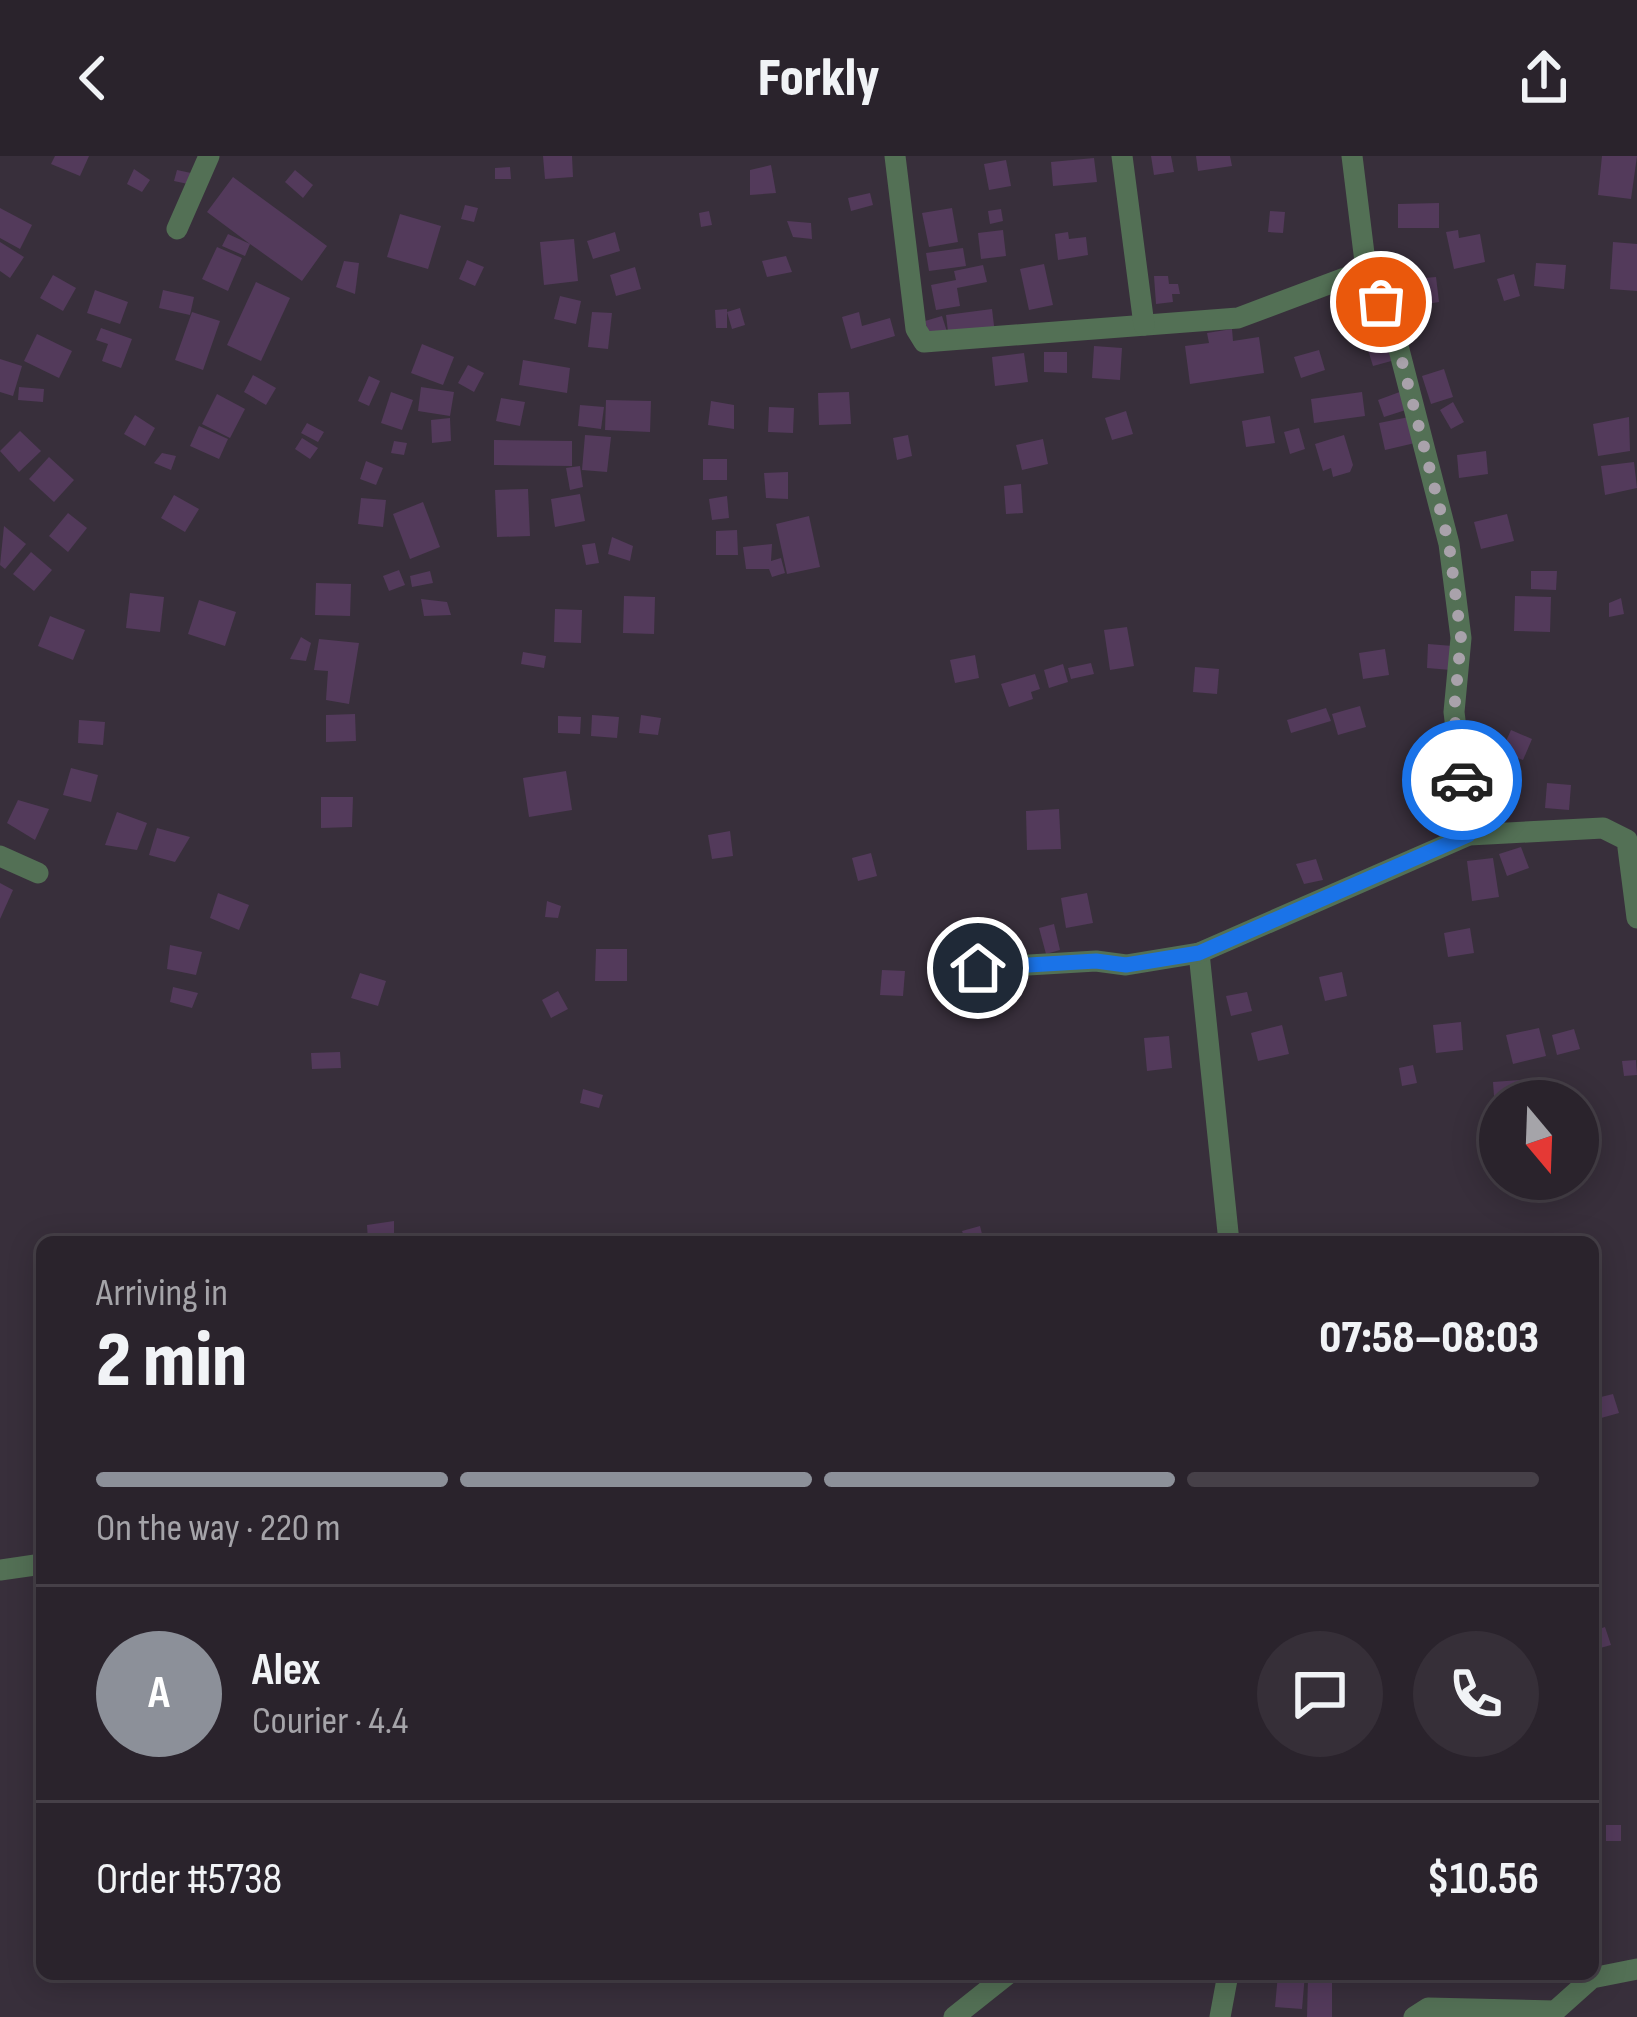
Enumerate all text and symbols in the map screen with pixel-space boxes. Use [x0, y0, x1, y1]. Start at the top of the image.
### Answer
icon: back [60, 45, 126, 111]
icon: share [1511, 45, 1577, 111]
text: Forkly [758, 46, 879, 111]
pin [1330, 251, 1432, 353]
icon: bag [1348, 269, 1414, 335]
courier [1402, 720, 1522, 840]
icon: car [1429, 747, 1495, 813]
pin [927, 917, 1029, 1019]
icon: home [945, 935, 1011, 1001]
north arrow [1479, 1080, 1599, 1200]
map controls [1479, 1080, 1599, 1200]
text: Arriving in [96, 1270, 228, 1317]
text: 07:58–08:03 [1319, 1311, 1539, 1366]
text: 2 min [96, 1315, 247, 1408]
text: On the way · 220 m [96, 1505, 341, 1552]
button: chat [1257, 1631, 1383, 1757]
button: phone [1413, 1631, 1539, 1757]
text: Alex [252, 1643, 320, 1698]
text: A [148, 1666, 170, 1721]
text: Courier · 4.4 [252, 1698, 408, 1745]
text: Order #5738 [96, 1852, 282, 1907]
text: $10.56 [1427, 1852, 1539, 1907]

